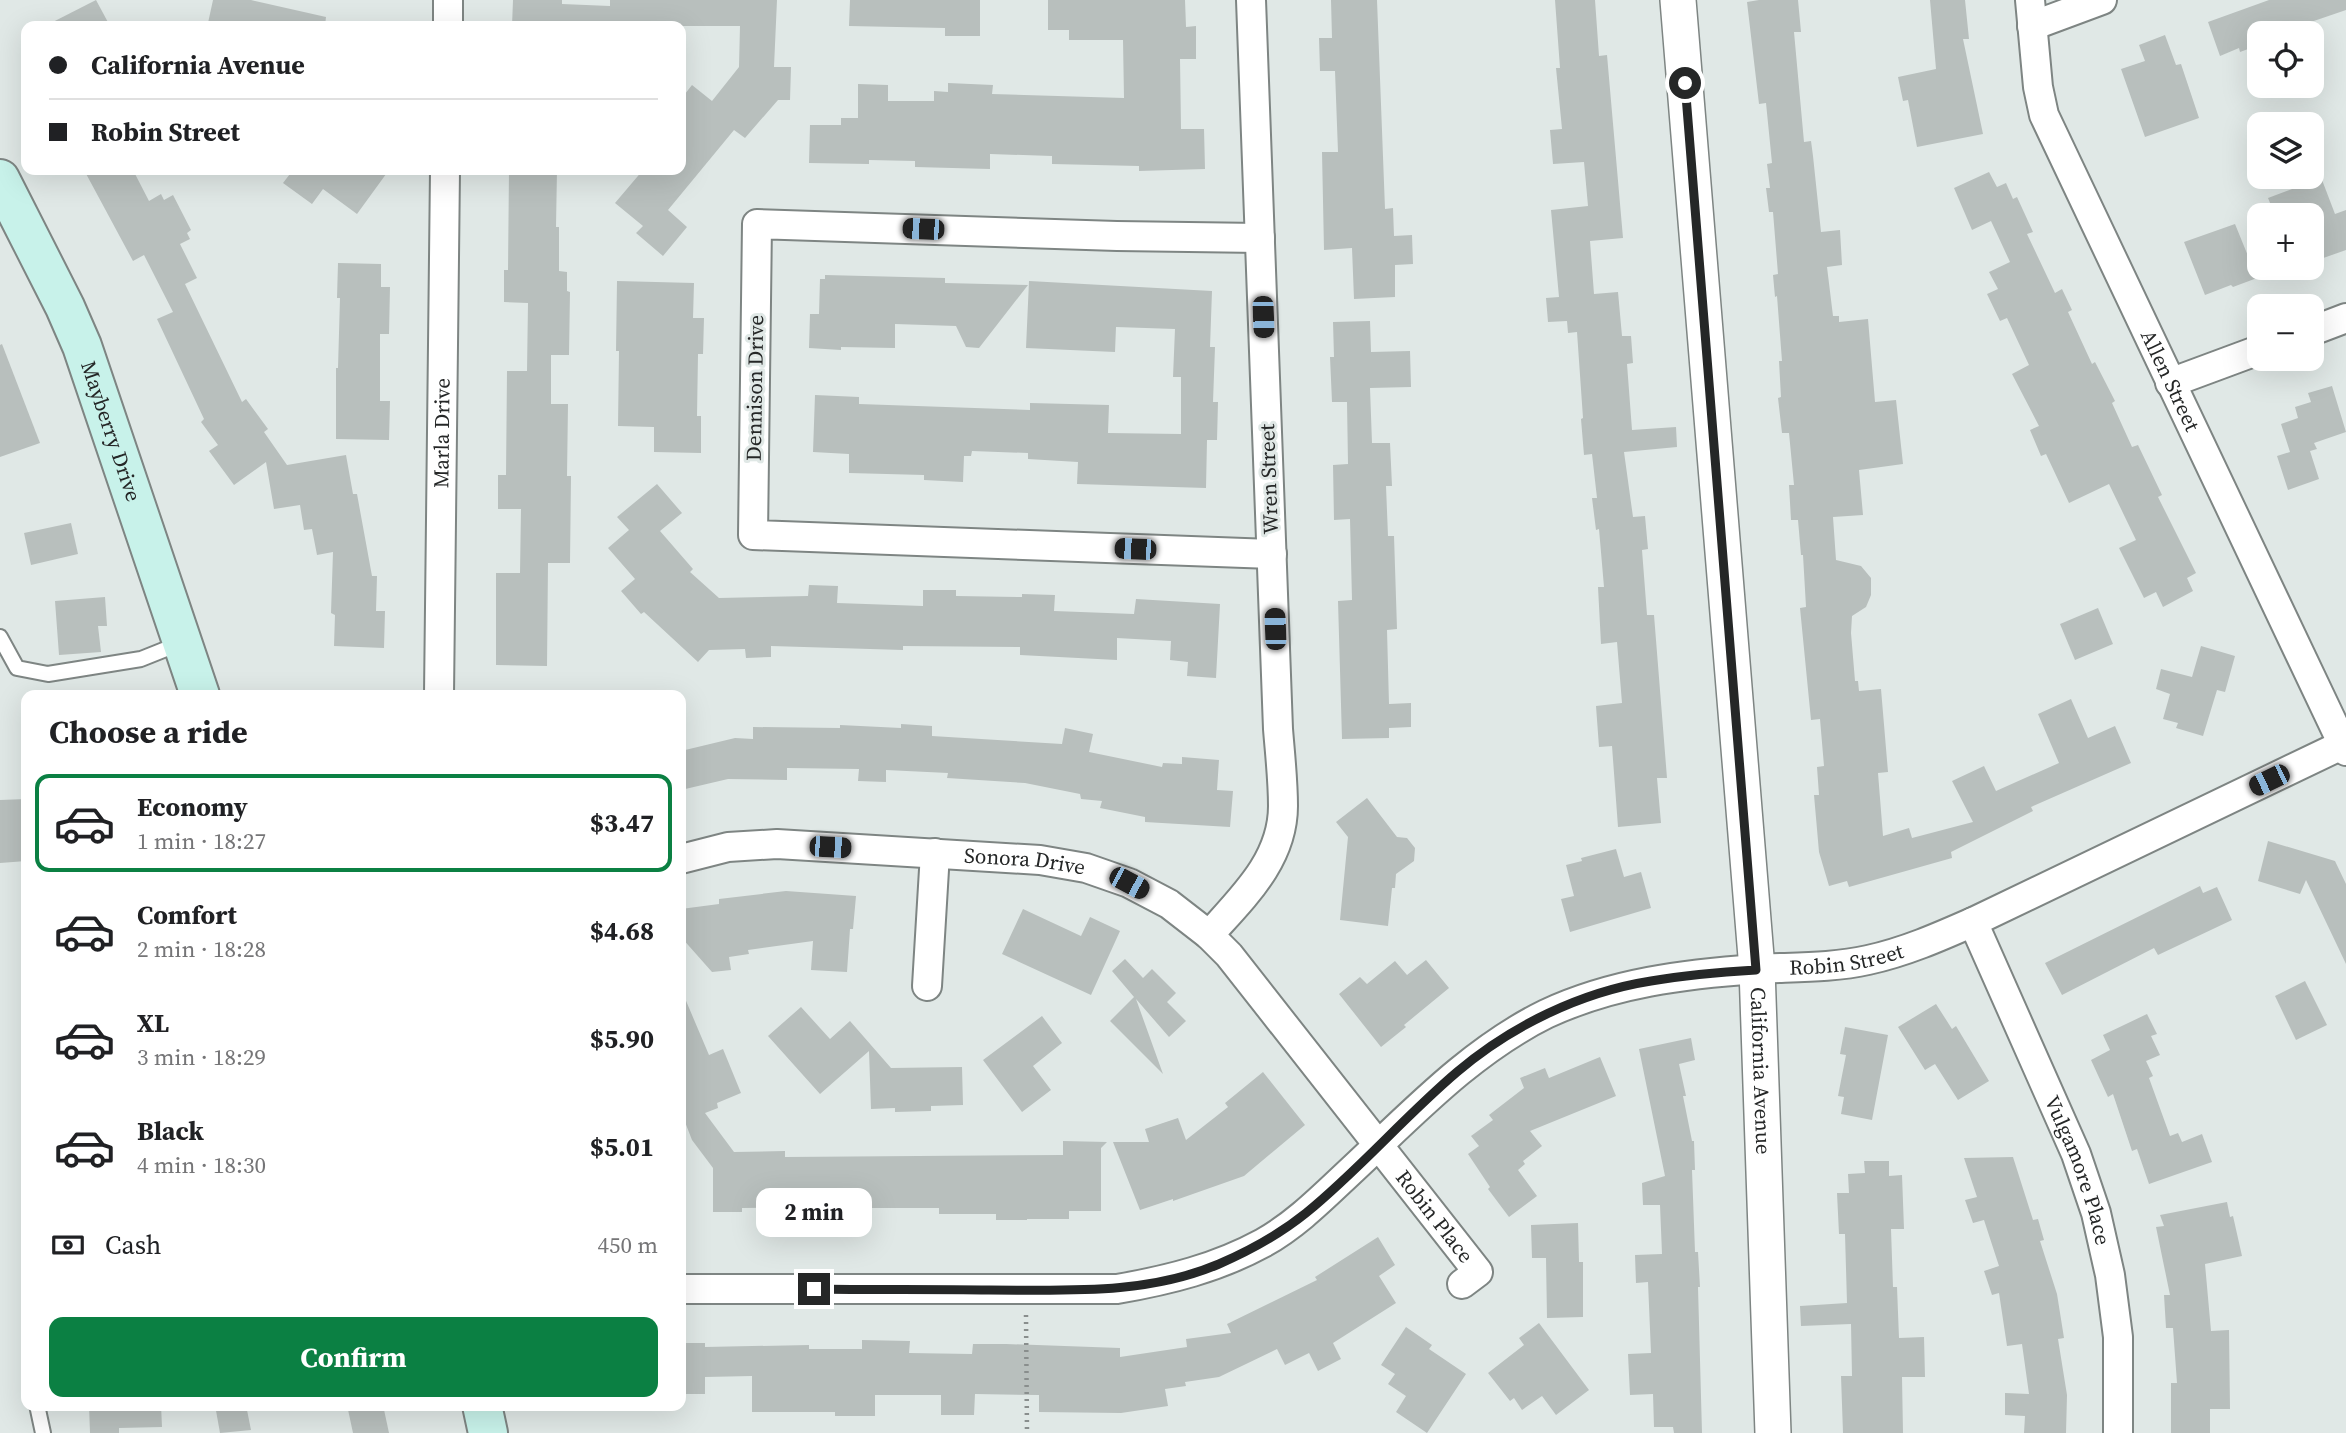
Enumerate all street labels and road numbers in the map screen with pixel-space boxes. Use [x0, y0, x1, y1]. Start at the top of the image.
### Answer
street label: Dennison Drive [739, 315, 770, 461]
street label: Allen Street [2134, 325, 2207, 436]
street label: Mayberry Drive [74, 357, 148, 505]
street label: Marla Drive [426, 378, 457, 488]
street label: Wren Street [1252, 423, 1285, 535]
street label: Sonora Drive [963, 840, 1088, 882]
street label: Robin Street [1789, 936, 1907, 982]
street label: California Avenue [1744, 986, 1778, 1155]
street label: Vulgamore Place [2038, 1091, 2118, 1248]
street label: Robin Place [1389, 1164, 1481, 1269]

